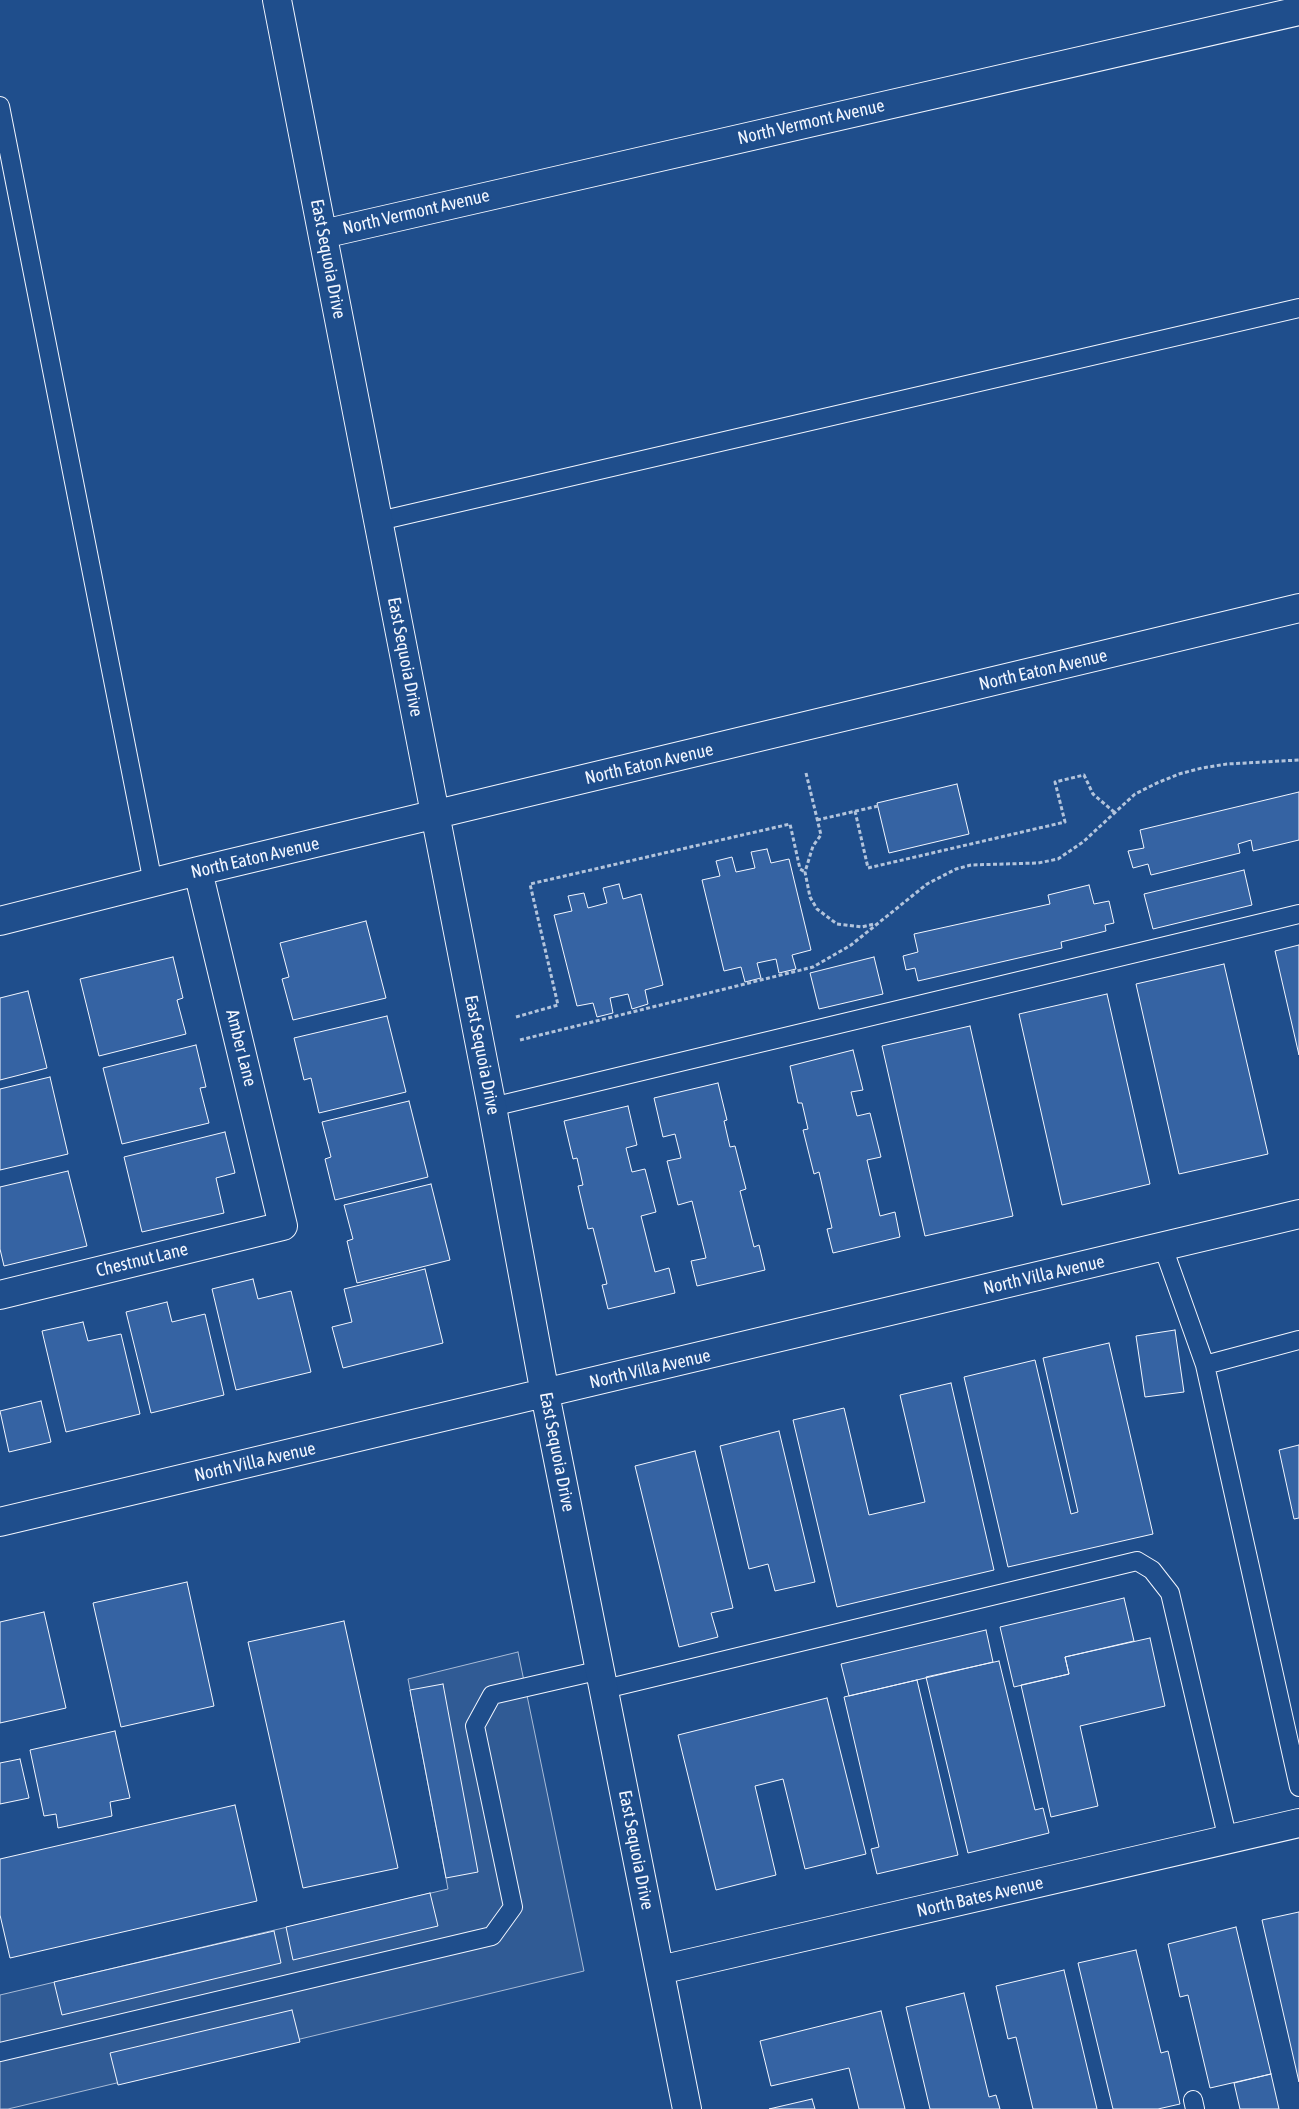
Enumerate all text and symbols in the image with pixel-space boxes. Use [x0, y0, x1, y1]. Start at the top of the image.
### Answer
street label: North Vermont Avenue [736, 95, 886, 149]
street label: North Vermont Avenue [341, 185, 491, 239]
street label: East Sequoia Drive [306, 197, 350, 321]
street label: East Sequoia Drive [383, 595, 427, 719]
street label: North Eaton Avenue [977, 645, 1109, 695]
street label: North Eaton Avenue [583, 739, 715, 789]
street label: North Eaton Avenue [189, 833, 321, 883]
street label: East Sequoia Drive [460, 993, 504, 1117]
street label: Amber Lane [221, 1007, 261, 1089]
street label: Chestnut Lane [94, 1238, 190, 1282]
street label: North Villa Avenue [981, 1251, 1107, 1299]
street label: North Villa Avenue [587, 1345, 713, 1393]
street label: East Sequoia Drive [535, 1390, 579, 1514]
street label: North Villa Avenue [192, 1438, 318, 1486]
street label: East Sequoia Drive [614, 1788, 658, 1912]
street label: North Bates Avenue [915, 1872, 1045, 1922]

